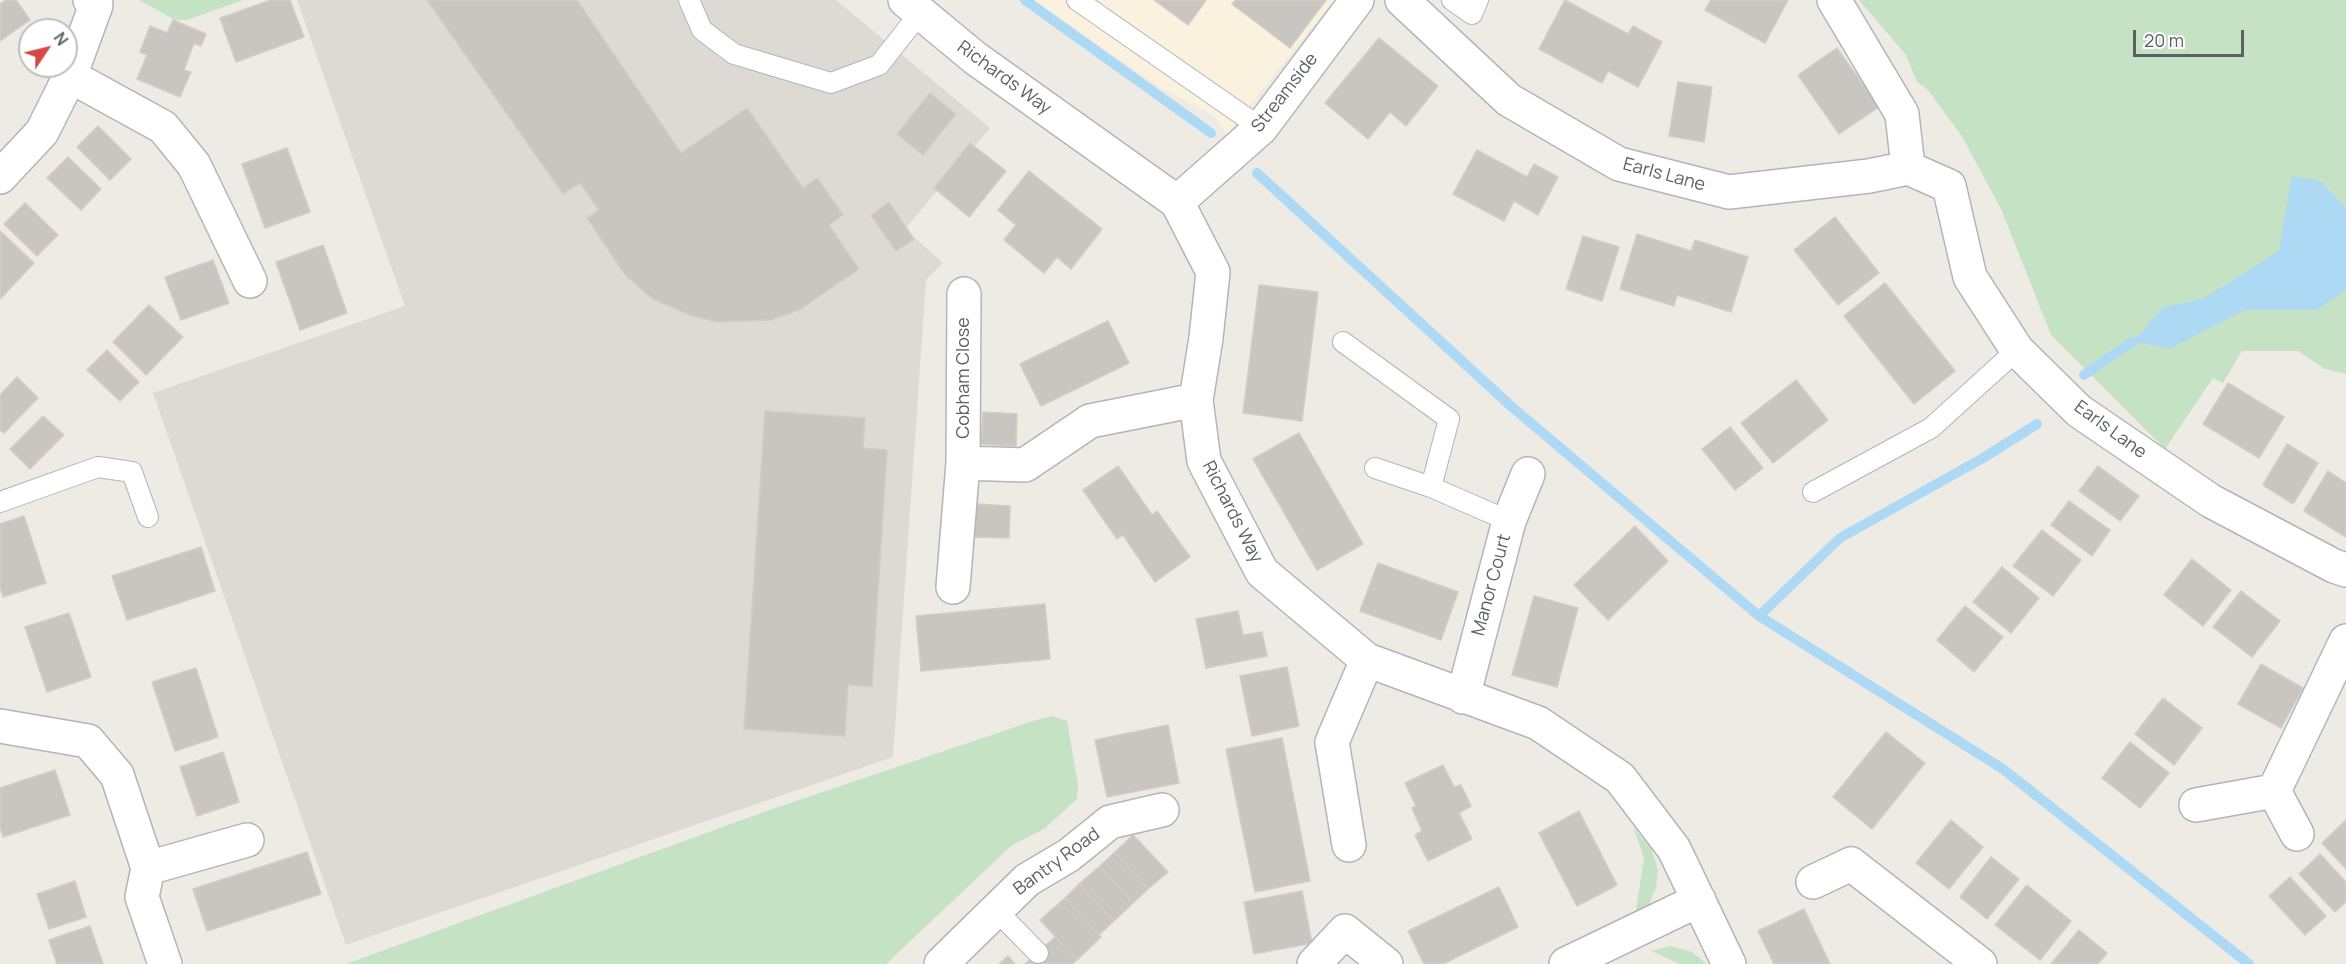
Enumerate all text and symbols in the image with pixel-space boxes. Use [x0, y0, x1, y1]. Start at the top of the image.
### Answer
north arrow [18, 18, 78, 78]
scale bar [2136, 18, 2247, 56]
text: N [49, 28, 73, 50]
text: 20 m [2144, 28, 2184, 52]
street label: Richards Way [953, 37, 1055, 119]
street label: Streamside [1247, 49, 1323, 137]
street label: Earls Lane [1620, 154, 1708, 196]
street label: Cobham Close [953, 317, 975, 439]
street label: Earls Lane [2070, 396, 2150, 464]
street label: Richards Way [1197, 458, 1267, 566]
street label: Manor Court [1468, 532, 1516, 638]
street label: Bantry Road [1010, 824, 1104, 900]

